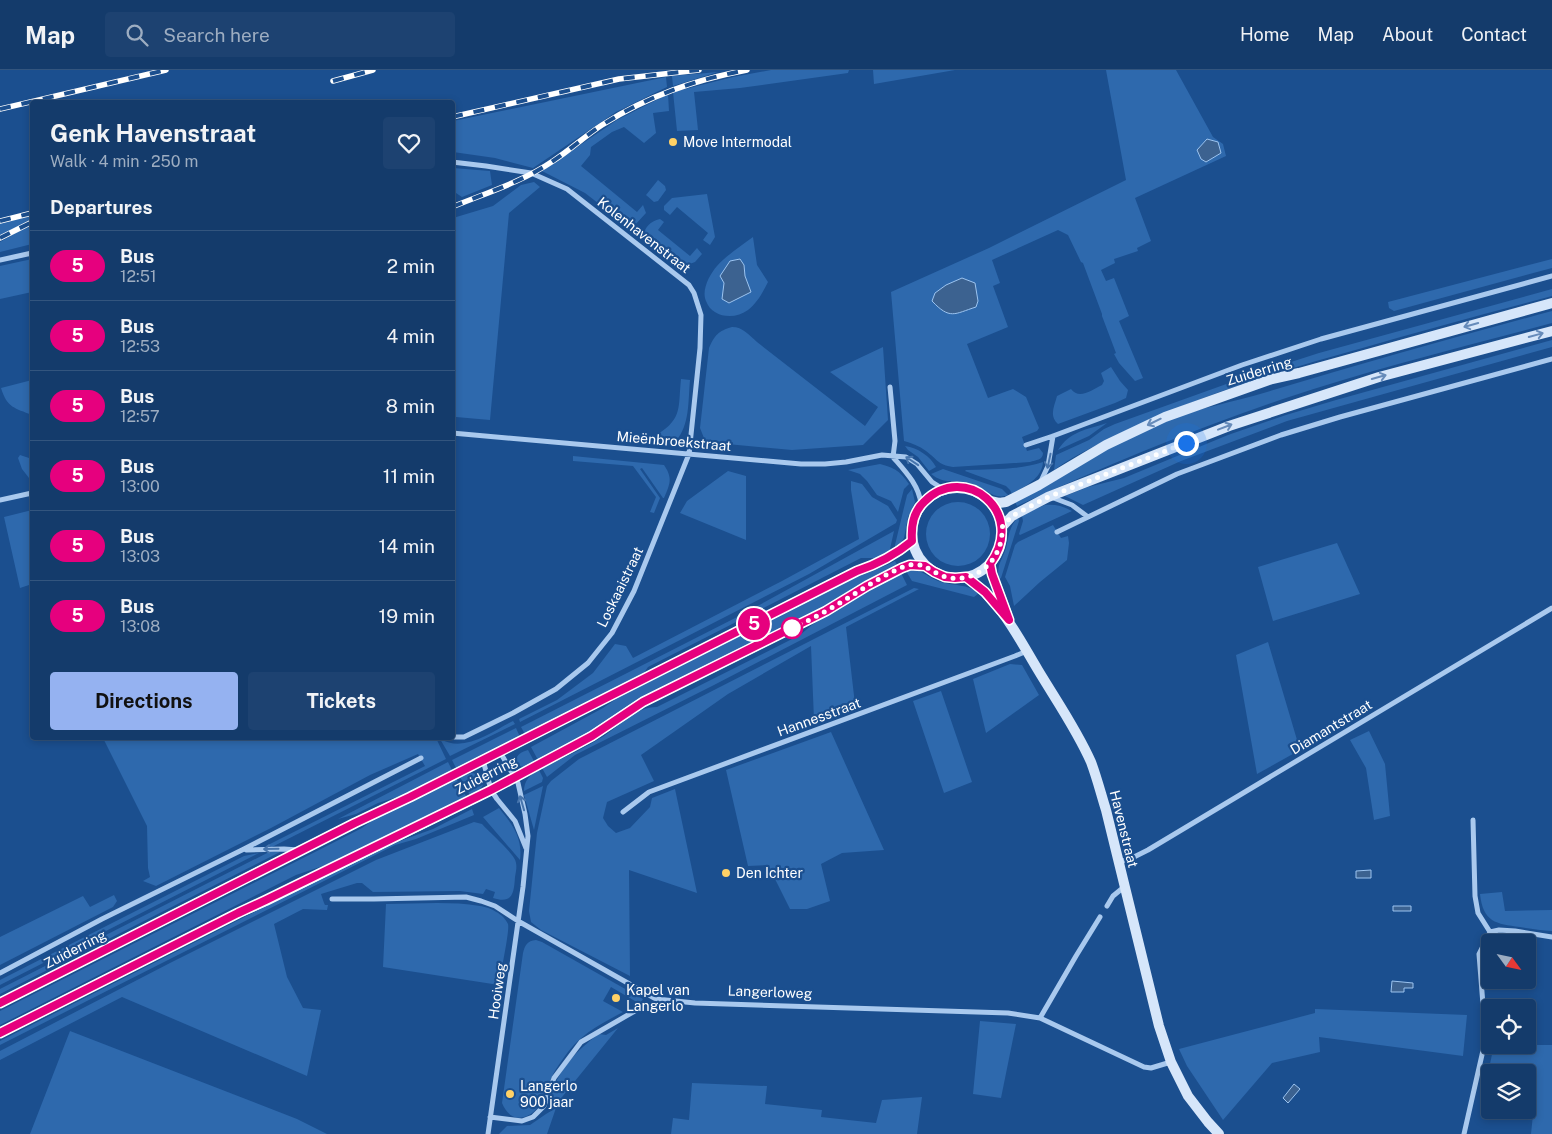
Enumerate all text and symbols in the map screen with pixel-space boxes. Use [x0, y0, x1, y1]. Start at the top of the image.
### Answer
search box [105, 12, 455, 57]
text: Map [25, 21, 75, 49]
icon: search [123, 21, 151, 49]
text: Search here [163, 24, 270, 46]
text: Home [1240, 24, 1290, 45]
text: Map [1318, 24, 1354, 45]
text: About [1382, 24, 1433, 45]
text: Contact [1461, 24, 1527, 45]
button: heart [383, 117, 435, 169]
text: Genk Havenstraat [50, 119, 256, 147]
place label: Move Intermodal [683, 134, 792, 150]
marker: Move Intermodal [667, 136, 679, 148]
text: Walk · 4 min · 250 m [50, 152, 198, 171]
street label: Kolenhavenstraat [594, 194, 694, 276]
text: Departures [50, 196, 153, 218]
text: Bus [120, 245, 154, 267]
text: 5 [71, 255, 84, 276]
text: 2 min [387, 255, 435, 277]
text: 12:51 [120, 267, 156, 286]
text: Bus [120, 315, 154, 337]
one-way arrow [1464, 321, 1480, 330]
text: 5 [71, 325, 84, 346]
text: 4 min [386, 325, 435, 347]
one-way arrow [1528, 330, 1544, 340]
text: 12:53 [120, 337, 160, 356]
street label: Zuiderring [1224, 353, 1294, 389]
one-way arrow [1371, 372, 1387, 382]
text: Bus [120, 385, 154, 407]
text: 5 [71, 395, 84, 416]
text: 8 min [386, 395, 435, 417]
text: 12:57 [120, 407, 160, 426]
one-way arrow [1147, 418, 1162, 428]
one-way arrow [1217, 422, 1232, 432]
street label: Mieënbroekstraat [616, 428, 732, 454]
your location [1174, 431, 1199, 456]
one-way arrow [1043, 453, 1053, 469]
text: Bus [120, 455, 154, 477]
one-way arrow [905, 456, 919, 466]
text: 5 [71, 465, 84, 486]
text: 11 min [383, 465, 435, 487]
text: 13:00 [120, 477, 160, 496]
text: Bus [120, 525, 154, 547]
text: 5 [71, 535, 84, 556]
text: 14 min [378, 535, 435, 557]
street label: Loskaaistraat [594, 544, 646, 630]
text: 13:03 [120, 547, 160, 566]
text: Bus [120, 595, 154, 617]
text: 5 [71, 605, 84, 626]
text: 19 min [379, 605, 435, 627]
line badge: 5 [738, 608, 770, 640]
text: 5 [748, 613, 760, 634]
text: 13:08 [120, 617, 160, 636]
unlabelled marker [781, 617, 803, 639]
button: Directions [50, 672, 238, 730]
button: Tickets [248, 672, 435, 730]
street label: Hannesstraat [775, 694, 863, 740]
street label: Diamantstraat [1287, 696, 1375, 758]
street label: Zuiderring [452, 752, 520, 798]
street label: Havenstraat [1107, 789, 1141, 869]
one-way arrow [517, 795, 527, 811]
one-way arrow [264, 844, 280, 854]
place label: Den Ichter [736, 865, 803, 881]
marker: Den Ichter [720, 867, 732, 879]
street label: Zuiderring [41, 926, 109, 972]
north arrow [1481, 934, 1536, 989]
map controls [1481, 934, 1536, 1119]
street label: Hooiweg [485, 961, 509, 1020]
place label: Kapel van Langerlo [626, 982, 690, 1014]
street label: Langerloweg [727, 983, 813, 1001]
marker: Kapel van Langerlo [610, 992, 622, 1004]
button: locate [1481, 999, 1536, 1054]
button: layers [1481, 1064, 1536, 1119]
place label: Langerlo 900 jaar [520, 1078, 577, 1110]
marker: Langerlo 900 jaar [504, 1088, 516, 1100]

